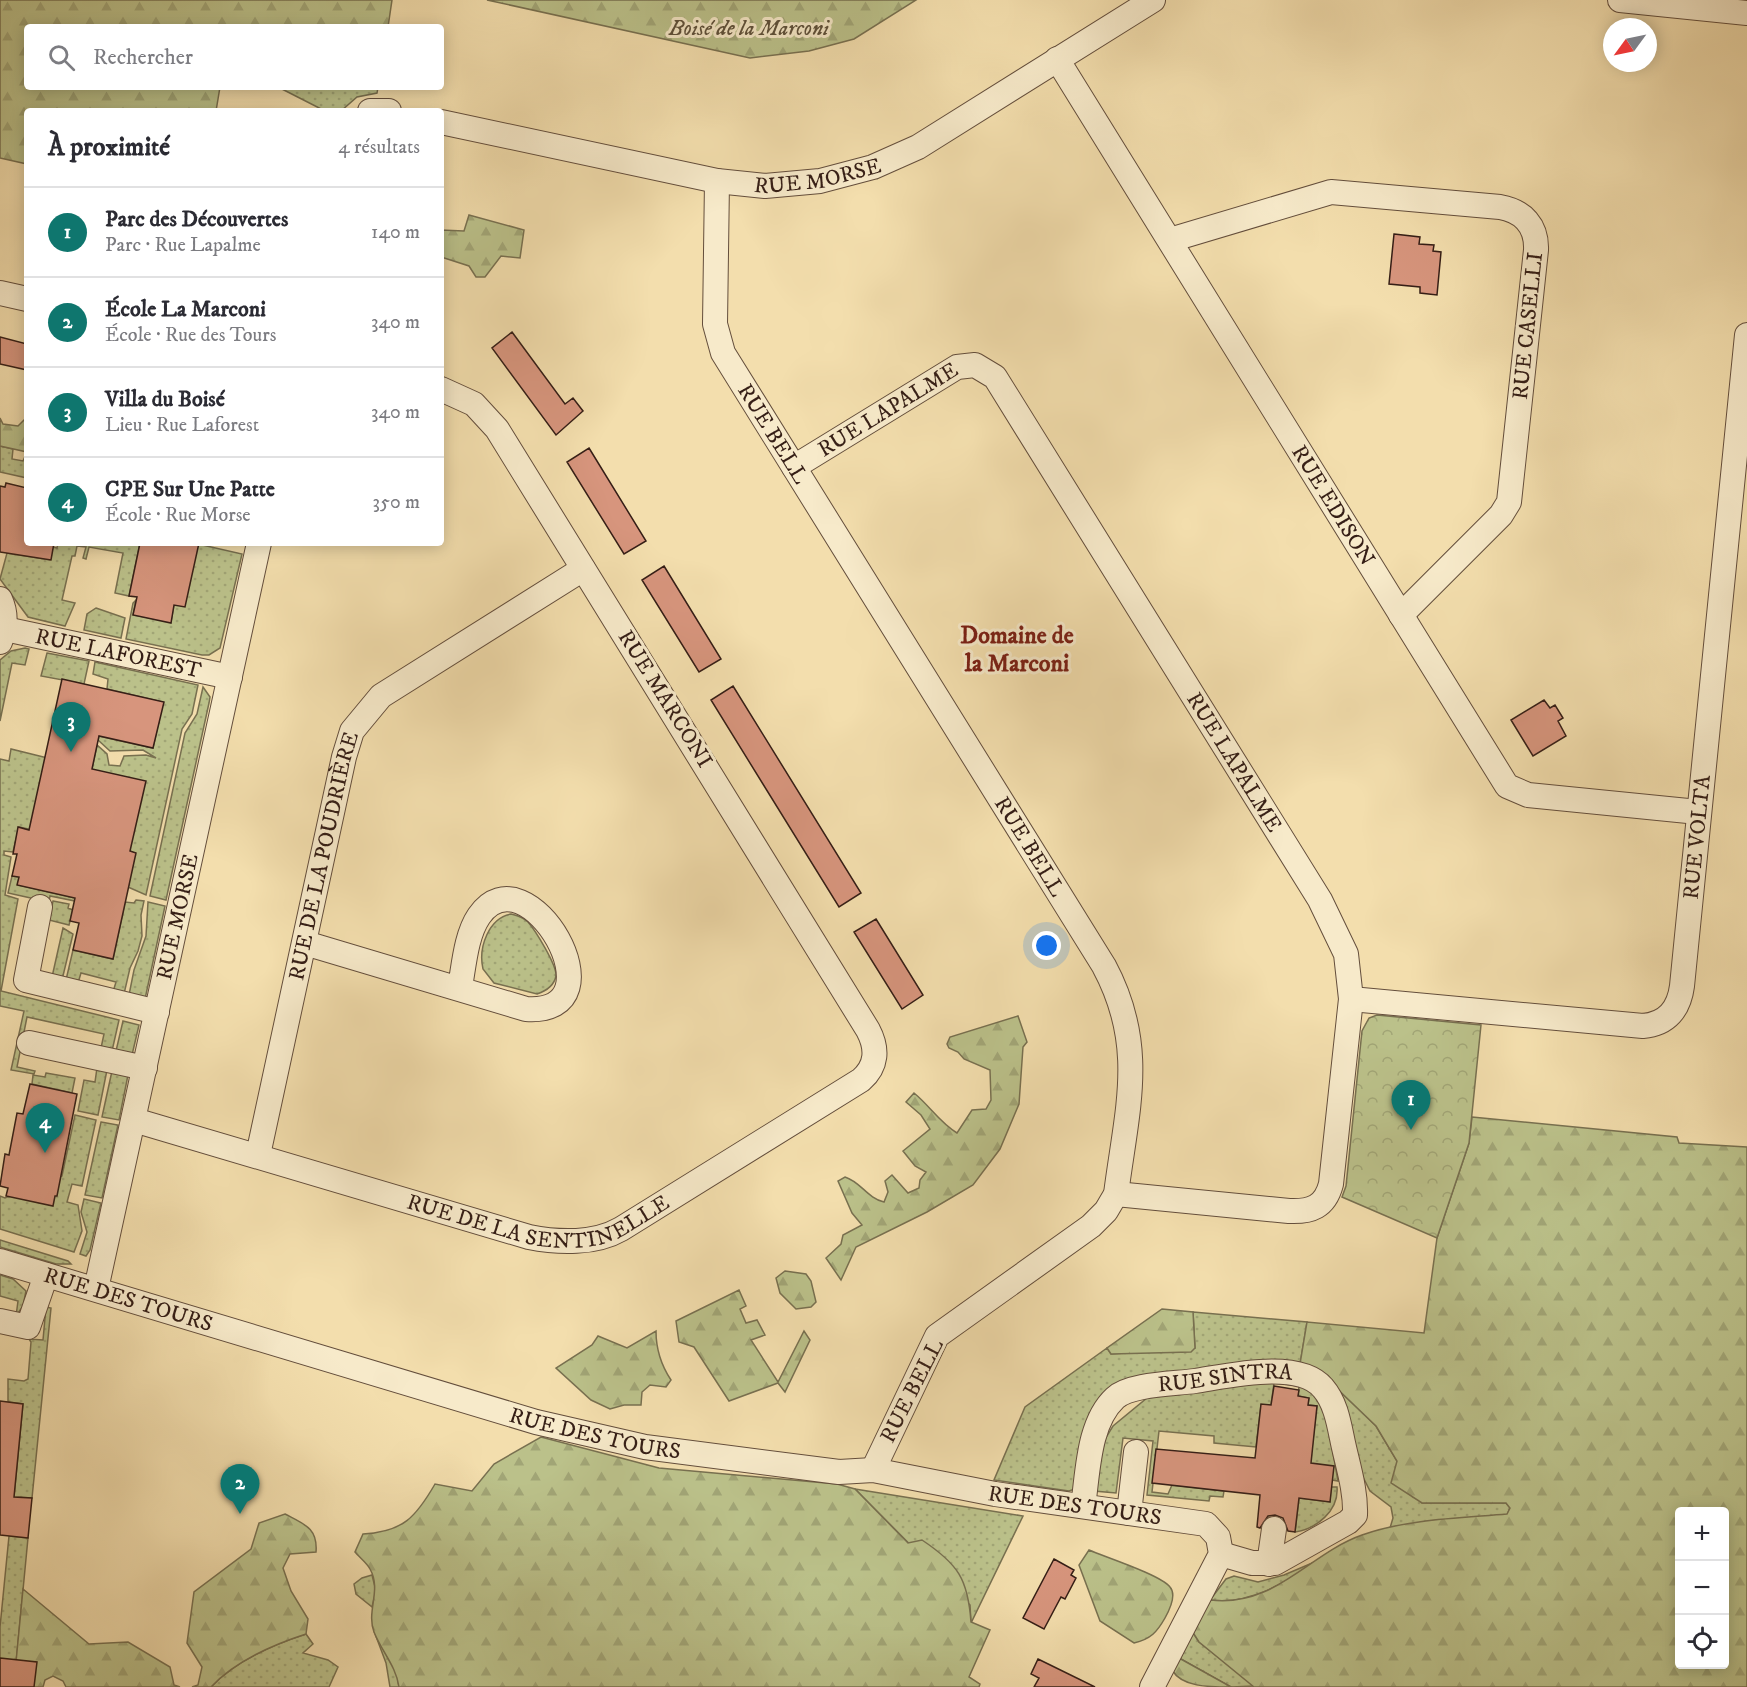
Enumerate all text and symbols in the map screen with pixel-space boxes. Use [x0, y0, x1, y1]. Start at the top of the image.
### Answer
park label: Boisé de la Marconi [668, 15, 830, 42]
north arrow [1603, 18, 1657, 72]
search box [24, 24, 444, 90]
icon: search [45, 41, 78, 74]
text: Rechercher [93, 44, 193, 71]
text: À proximité [48, 131, 170, 164]
text: 4 résultats [338, 135, 420, 160]
street label: RUE MORSE [753, 152, 884, 200]
text: Parc des Découvertes [105, 206, 288, 233]
text: 1 [64, 220, 71, 245]
text: 140 m [371, 220, 420, 245]
text: Parc · Rue Lapalme [105, 233, 261, 258]
street label: RUE CASELLI [1507, 251, 1549, 401]
text: École La Marconi [105, 296, 266, 323]
text: 2 [63, 310, 72, 335]
text: 340 m [371, 310, 420, 335]
text: École · Rue des Tours [105, 323, 276, 348]
street label: RUE LAPALME [813, 356, 963, 463]
street label: RUE BELL [732, 379, 814, 489]
text: Villa du Boisé [105, 386, 225, 413]
text: 3 [64, 400, 71, 425]
text: 340 m [371, 400, 420, 425]
text: Lieu · Rue Laforest [105, 413, 259, 438]
street label: RUE EDISON [1286, 440, 1381, 571]
text: CPE Sur Une Patte [105, 476, 275, 503]
text: 4 [62, 490, 73, 515]
text: 350 m [373, 490, 420, 515]
text: École · Rue Morse [105, 503, 251, 528]
district label: Domaine de la Marconi [960, 621, 1074, 679]
street label: RUE LAFOREST [33, 622, 204, 684]
street label: RUE MARCONI [612, 625, 718, 773]
street label: RUE LAPALME [1181, 687, 1288, 837]
pin: 3 [52, 702, 90, 752]
street label: RUE DE LA POUDRIÈRE [283, 728, 364, 983]
street label: RUE VOLTA [1677, 773, 1717, 901]
street label: RUE BELL [988, 791, 1071, 902]
street label: RUE MORSE [150, 851, 204, 983]
your location [1032, 931, 1061, 960]
pin: 1 [1392, 1080, 1430, 1130]
pin: 4 [26, 1104, 64, 1153]
street label: RUE DE LA SENTINELLE [398, 1180, 674, 1212]
text: RUE DE LA SENTINELLE [404, 1188, 674, 1255]
street label: RUE DES TOURS [41, 1261, 216, 1338]
street label: RUE BELL [874, 1334, 950, 1447]
street label: RUE SINTRA [1157, 1358, 1295, 1398]
street label: RUE DES TOURS [506, 1401, 682, 1465]
pin: 2 [220, 1464, 260, 1514]
street label: RUE DES TOURS [986, 1480, 1163, 1531]
map controls [1675, 1507, 1729, 1669]
button: + [1675, 1507, 1729, 1561]
button: − [1675, 1561, 1729, 1615]
button: locate [1675, 1615, 1729, 1669]

